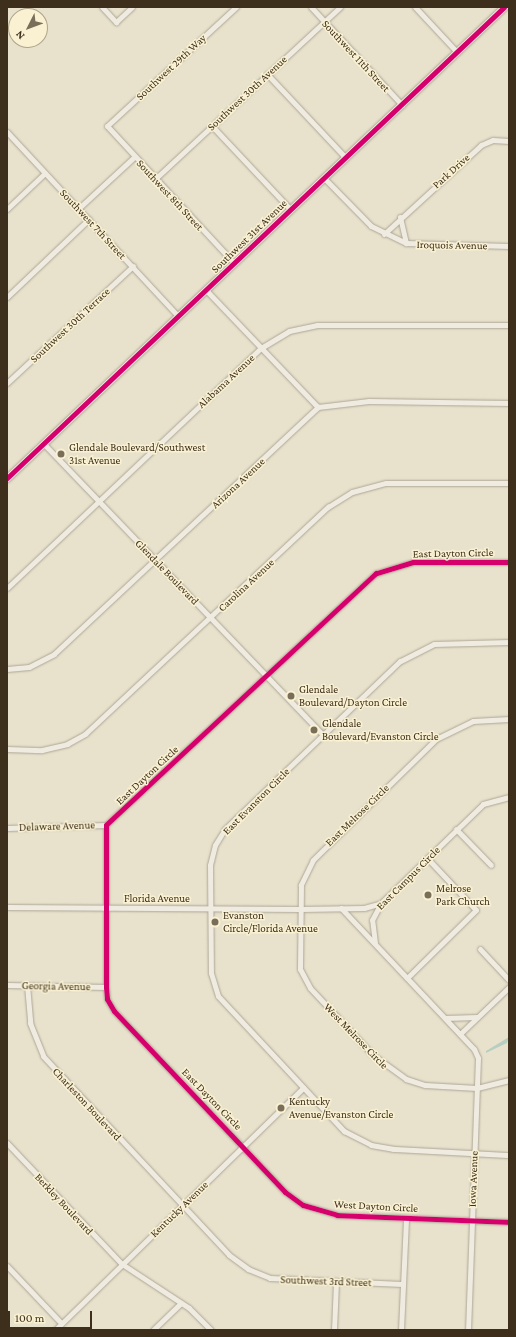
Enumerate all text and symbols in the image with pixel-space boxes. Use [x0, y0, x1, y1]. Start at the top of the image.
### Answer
north arrow [8, 8, 48, 48]
street label: Southwest 11th Street [319, 17, 393, 95]
text: N [13, 29, 27, 42]
street label: Southwest 29th Way [133, 31, 209, 103]
street label: Southwest 30th Avenue [204, 53, 290, 133]
street label: Park Drive [430, 151, 472, 191]
street label: Southwest 8th Street [134, 157, 206, 233]
street label: Southwest 7th Street [57, 186, 129, 262]
street label: Southwest 31st Avenue [208, 196, 290, 276]
street label: Iroquois Avenue [416, 238, 488, 252]
street label: Southwest 30th Terrace [27, 285, 113, 365]
street label: Alabama Avenue [195, 351, 257, 411]
place label: Glendale Boulevard/Southwest 31st Avenue [69, 441, 205, 467]
marker: Glendale Boulevard/Southwest 31st Avenue [56, 449, 66, 459]
street label: Arizona Avenue [208, 455, 268, 511]
street label: Glendale Boulevard [132, 537, 202, 607]
street label: East Dayton Circle [412, 546, 494, 560]
street label: Carolina Avenue [215, 556, 277, 614]
place label: Glendale Boulevard/Dayton Circle [299, 683, 407, 709]
marker: Glendale Boulevard/Dayton Circle [286, 691, 296, 701]
place label: Glendale Boulevard/Evanston Circle [322, 717, 439, 743]
marker: Glendale Boulevard/Evanston Circle [309, 725, 319, 735]
street label: East Dayton Circle [113, 743, 181, 807]
street label: East Evanston Circle [220, 765, 292, 837]
street label: East Melrose Circle [322, 781, 392, 849]
street label: Delaware Avenue [19, 818, 95, 834]
street label: East Campus Circle [373, 843, 443, 913]
place label: Melrose Park Church [436, 882, 490, 908]
marker: Melrose Park Church [423, 890, 433, 900]
street label: Florida Avenue [124, 891, 190, 905]
place label: Evanston Circle/Florida Avenue [223, 909, 318, 935]
marker: Evanston Circle/Florida Avenue [210, 917, 220, 927]
street label: Georgia Avenue [22, 979, 90, 993]
street label: West Melrose Circle [321, 1000, 391, 1072]
street label: Charleston Boulevard [50, 1065, 124, 1143]
street label: East Dayton Circle [179, 1065, 245, 1133]
place label: Kentucky Avenue/Evanston Circle [289, 1095, 393, 1121]
marker: Kentucky Avenue/Evanston Circle [276, 1103, 286, 1113]
street label: Iowa Avenue [465, 1151, 481, 1207]
street label: Berkley Boulevard [32, 1170, 96, 1238]
street label: Kentucky Avenue [147, 1178, 211, 1240]
street label: West Dayton Circle [334, 1197, 418, 1215]
street label: Southwest 3rd Street [280, 1273, 372, 1289]
scale bar [10, 1303, 94, 1329]
text: 100 m [15, 1311, 44, 1325]

